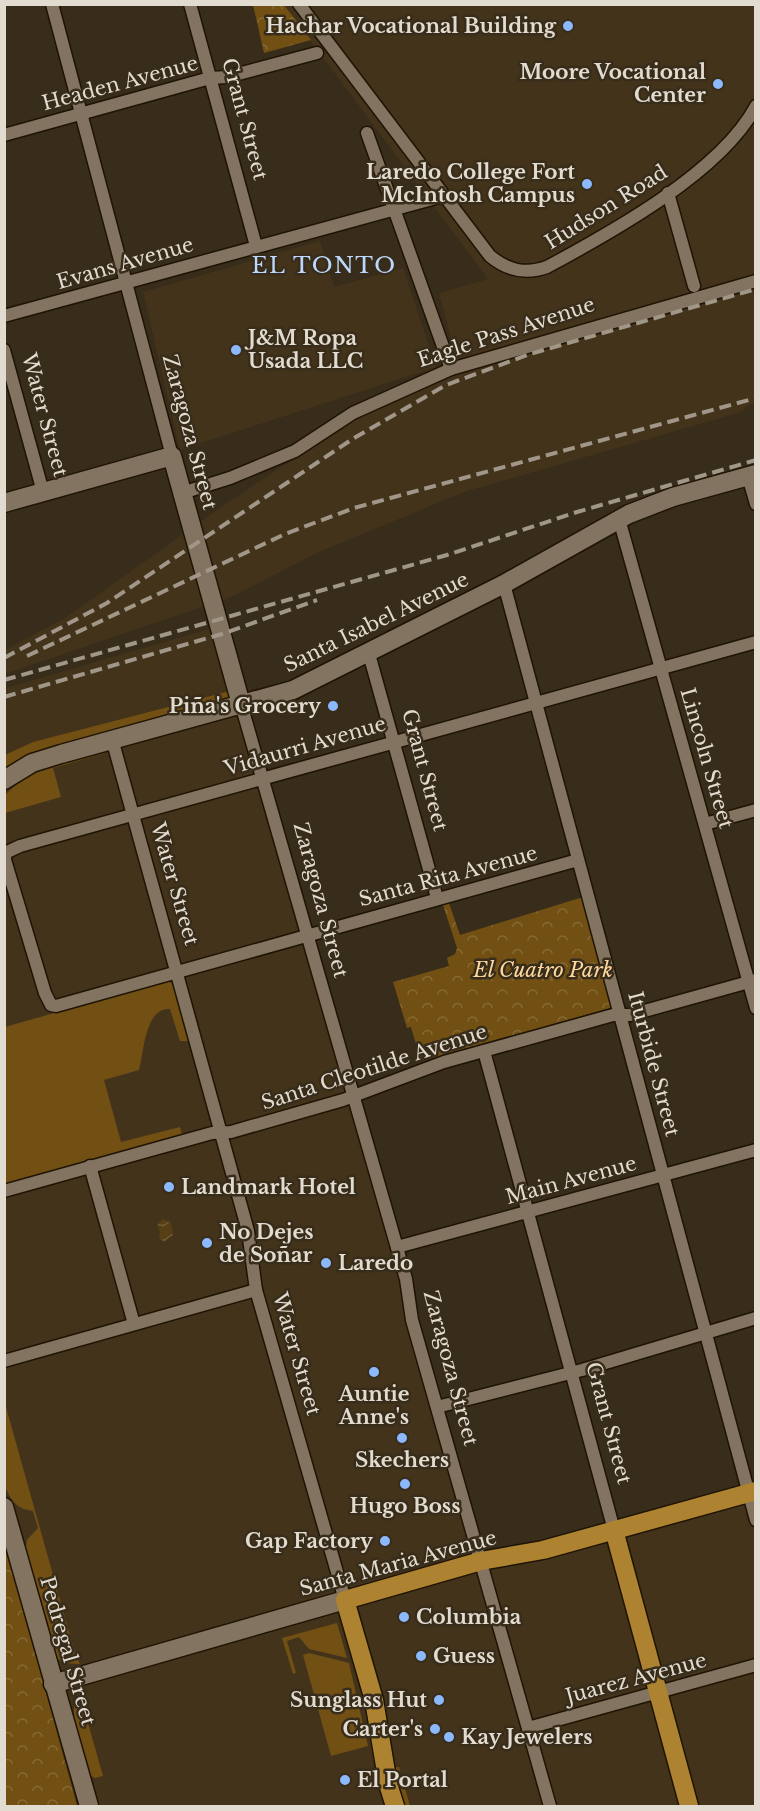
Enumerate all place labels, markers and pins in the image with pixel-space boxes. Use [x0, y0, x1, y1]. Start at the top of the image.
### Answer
place label: Hachar Vocational Building [265, 14, 557, 38]
marker: Hachar Vocational Building [561, 19, 575, 33]
place label: Moore Vocational Center [520, 60, 706, 107]
marker: Moore Vocational Center [711, 77, 725, 91]
place label: Laredo College Fort McIntosh Campus [366, 160, 575, 207]
marker: Laredo College Fort McIntosh Campus [580, 177, 594, 191]
place label: J&M Ropa Usada LLC [244, 326, 363, 373]
marker: J&M Ropa Usada LLC [229, 343, 243, 357]
place label: Piña's Grocery [169, 694, 322, 718]
marker: Piña's Grocery [326, 699, 340, 713]
place label: Landmark Hotel [181, 1175, 356, 1199]
marker: Landmark Hotel [162, 1180, 176, 1194]
place label: No Dejes de Soñar [219, 1220, 314, 1267]
marker: No Dejes de Soñar [200, 1236, 214, 1250]
place label: Laredo [338, 1251, 413, 1275]
marker: Laredo [319, 1256, 333, 1270]
marker: Auntie Anne's [367, 1365, 381, 1379]
place label: Auntie Anne's [338, 1382, 409, 1429]
marker: Skechers [395, 1431, 409, 1445]
place label: Skechers [355, 1448, 449, 1472]
marker: Hugo Boss [398, 1477, 412, 1491]
place label: Hugo Boss [349, 1494, 461, 1518]
place label: Gap Factory [245, 1529, 374, 1553]
marker: Gap Factory [378, 1534, 392, 1548]
place label: Columbia [416, 1605, 522, 1629]
marker: Columbia [397, 1610, 411, 1624]
place label: Guess [433, 1644, 495, 1668]
marker: Guess [414, 1649, 428, 1663]
place label: Sunglass Hut [290, 1688, 427, 1712]
marker: Sunglass Hut [432, 1693, 446, 1707]
place label: Carter's [342, 1717, 423, 1741]
marker: Carter's [428, 1722, 442, 1736]
place label: Kay Jewelers [461, 1725, 593, 1749]
marker: Kay Jewelers [442, 1730, 456, 1744]
place label: El Portal [357, 1768, 448, 1792]
marker: El Portal [338, 1773, 352, 1787]

